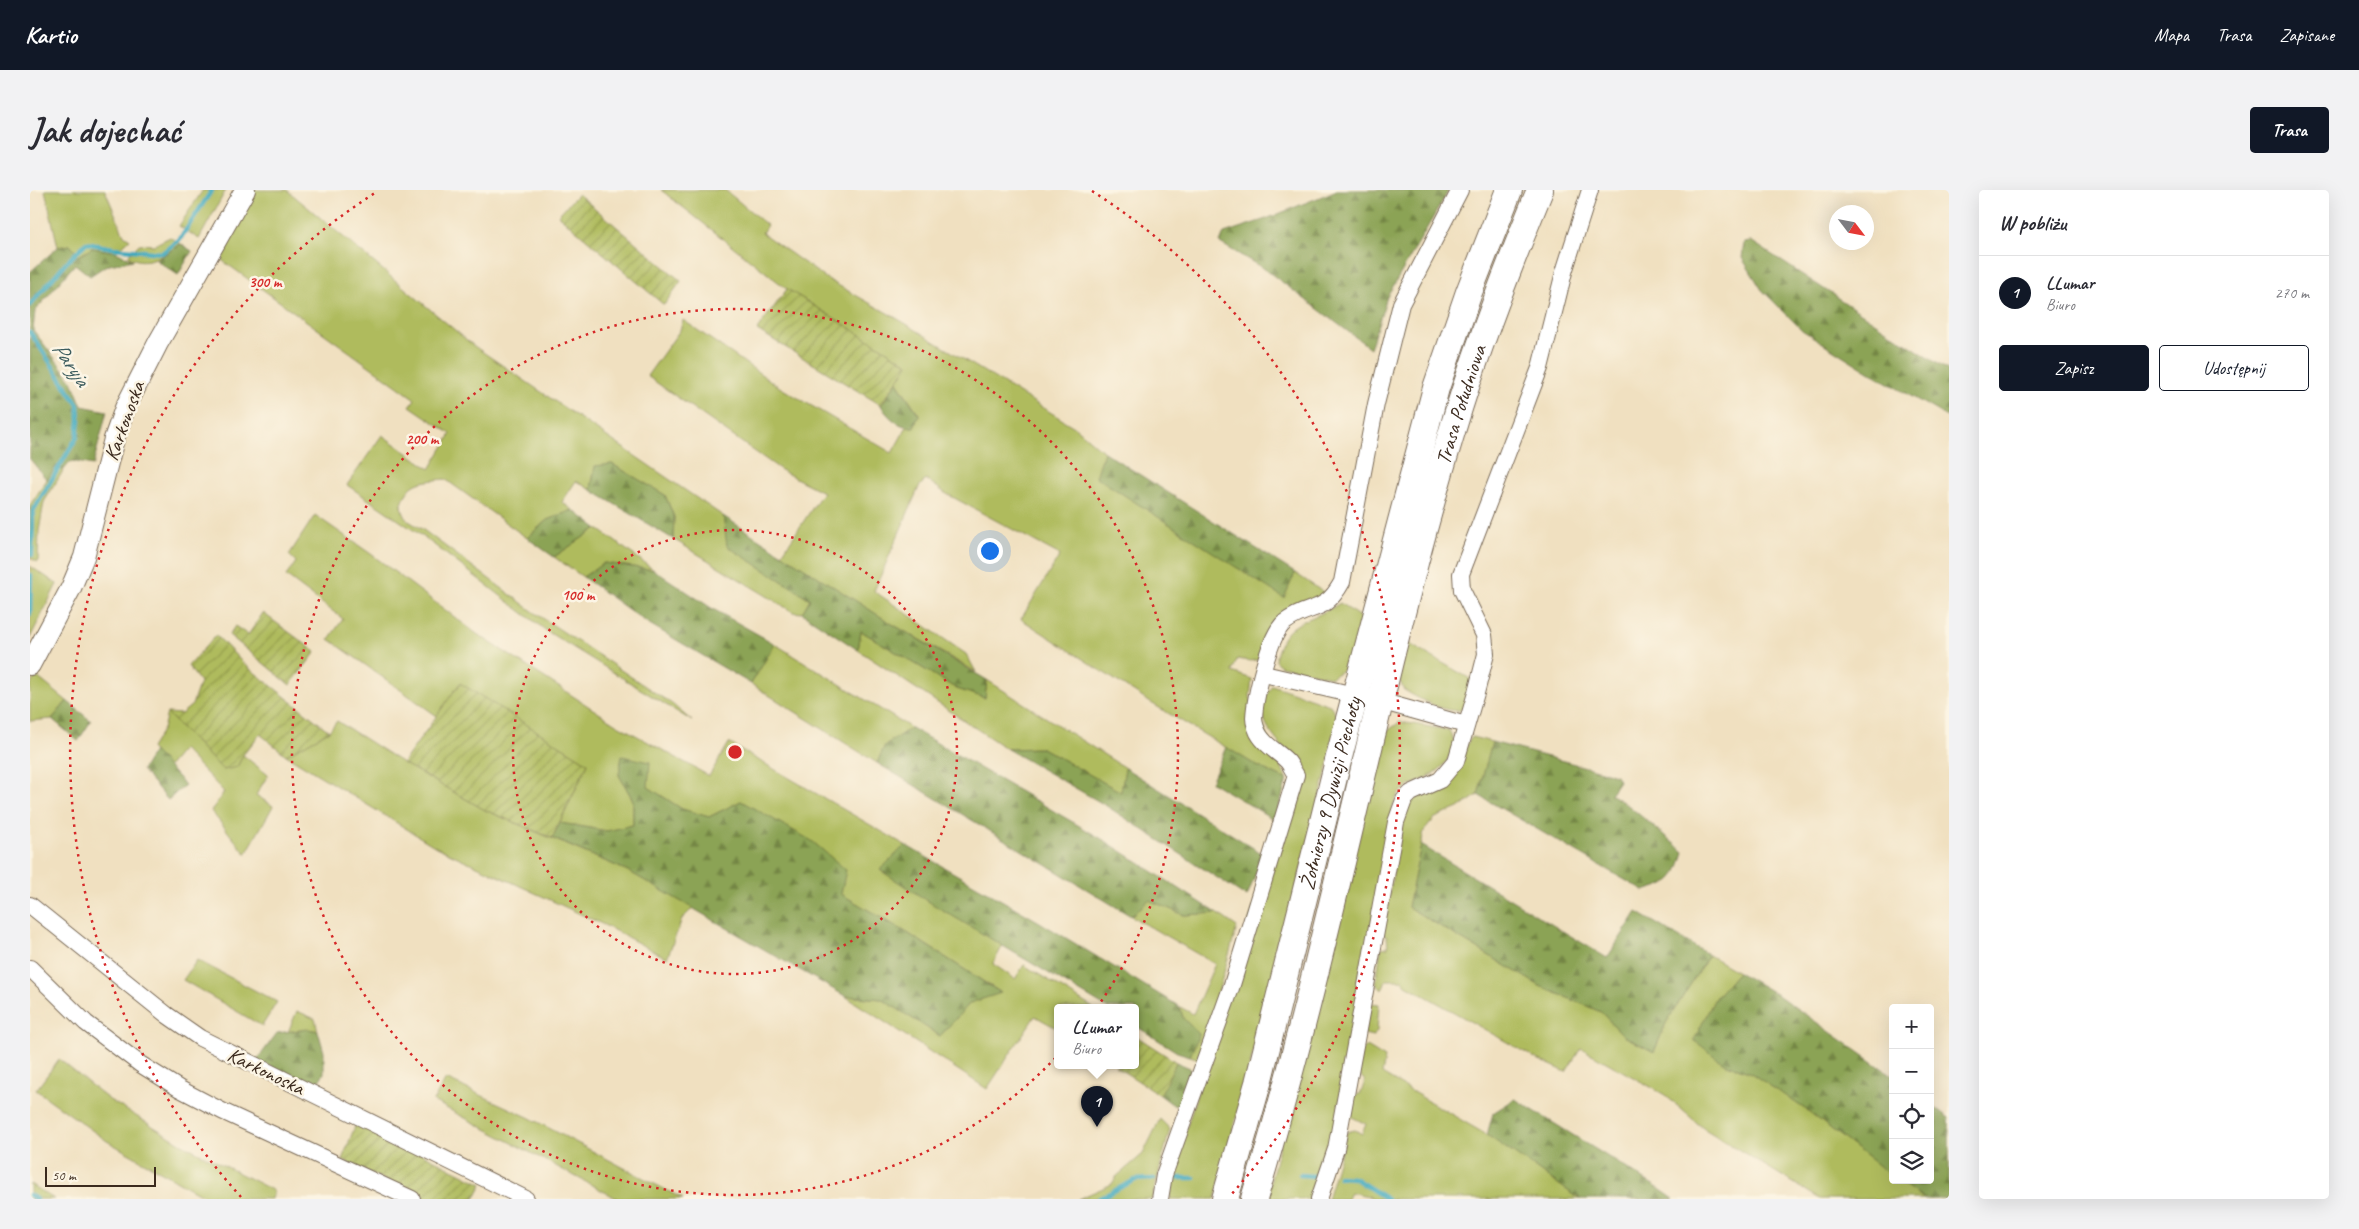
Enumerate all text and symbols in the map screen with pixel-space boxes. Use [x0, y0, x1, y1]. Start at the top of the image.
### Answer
text: Kartio [25, 20, 77, 50]
text: Mapa [2154, 24, 2189, 46]
text: Trasa [2217, 24, 2251, 46]
text: Zapisane [2279, 24, 2334, 46]
button: Trasa [2250, 107, 2329, 153]
text: Jak dojechać [30, 108, 181, 153]
north arrow [1829, 205, 1874, 250]
text: W pobliżu [1999, 210, 2066, 236]
text: LLumar [2046, 271, 2094, 295]
text: 300 m [249, 273, 283, 292]
text: 1 [2011, 283, 2019, 303]
text: 270 m [2275, 283, 2309, 303]
text: Biuro [2046, 295, 2075, 315]
water label: Paryja [46, 336, 97, 393]
street label: Trasa Południowa [1430, 340, 1493, 467]
button: Zapisz [1999, 345, 2149, 391]
button: Udostępnij [2159, 345, 2309, 391]
street label: Karkonoska [98, 376, 151, 464]
text: 200 m [406, 430, 440, 449]
your location [977, 538, 1003, 564]
text: 100 m [562, 586, 596, 605]
street label: Żołnierzy 9 Dywizji Piechoty [1294, 693, 1368, 892]
centre of rings [726, 743, 744, 761]
popup [1054, 1004, 1139, 1069]
map controls [1889, 1004, 1934, 1184]
button: + [1889, 1004, 1934, 1049]
text: LLumar [1072, 1015, 1121, 1039]
text: Biuro [1072, 1039, 1101, 1059]
street label: Karkonoska [223, 1041, 310, 1102]
button: − [1889, 1049, 1934, 1094]
pin: 1 [1081, 1086, 1113, 1127]
button: locate [1889, 1094, 1934, 1139]
button: layers [1889, 1139, 1934, 1184]
scale bar [45, 1164, 156, 1187]
text: 50 m [52, 1167, 76, 1184]

